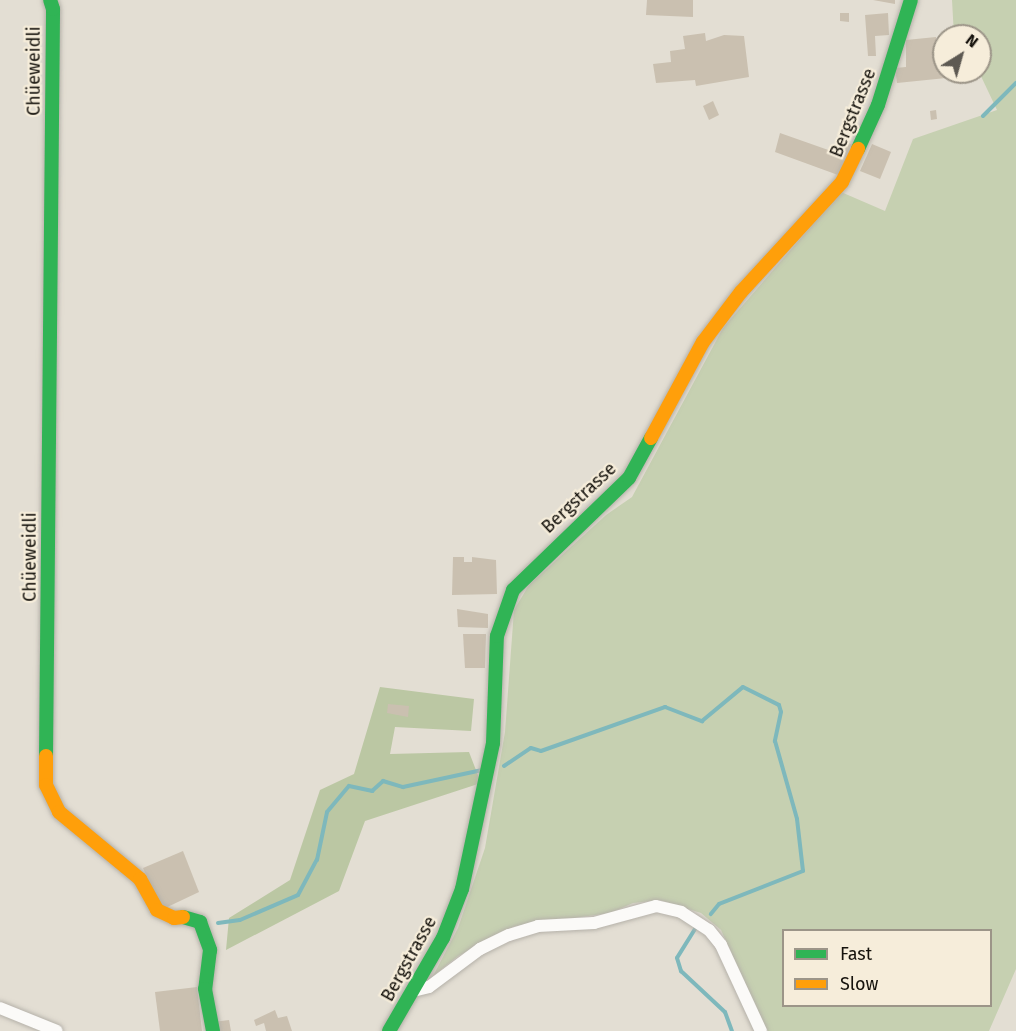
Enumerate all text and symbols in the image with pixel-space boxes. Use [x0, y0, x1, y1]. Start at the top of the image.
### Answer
north arrow [932, 24, 992, 84]
street label: Chüeweidli [23, 26, 45, 116]
text: N [962, 30, 982, 52]
street label: Bergstrasse [825, 65, 881, 161]
street label: Bergstrasse [537, 458, 621, 538]
street label: Chüeweidli [19, 512, 41, 602]
street label: Bergstrasse [377, 913, 441, 1005]
legend [782, 929, 992, 1007]
text: Fast [840, 943, 872, 965]
text: Slow [840, 973, 878, 995]

